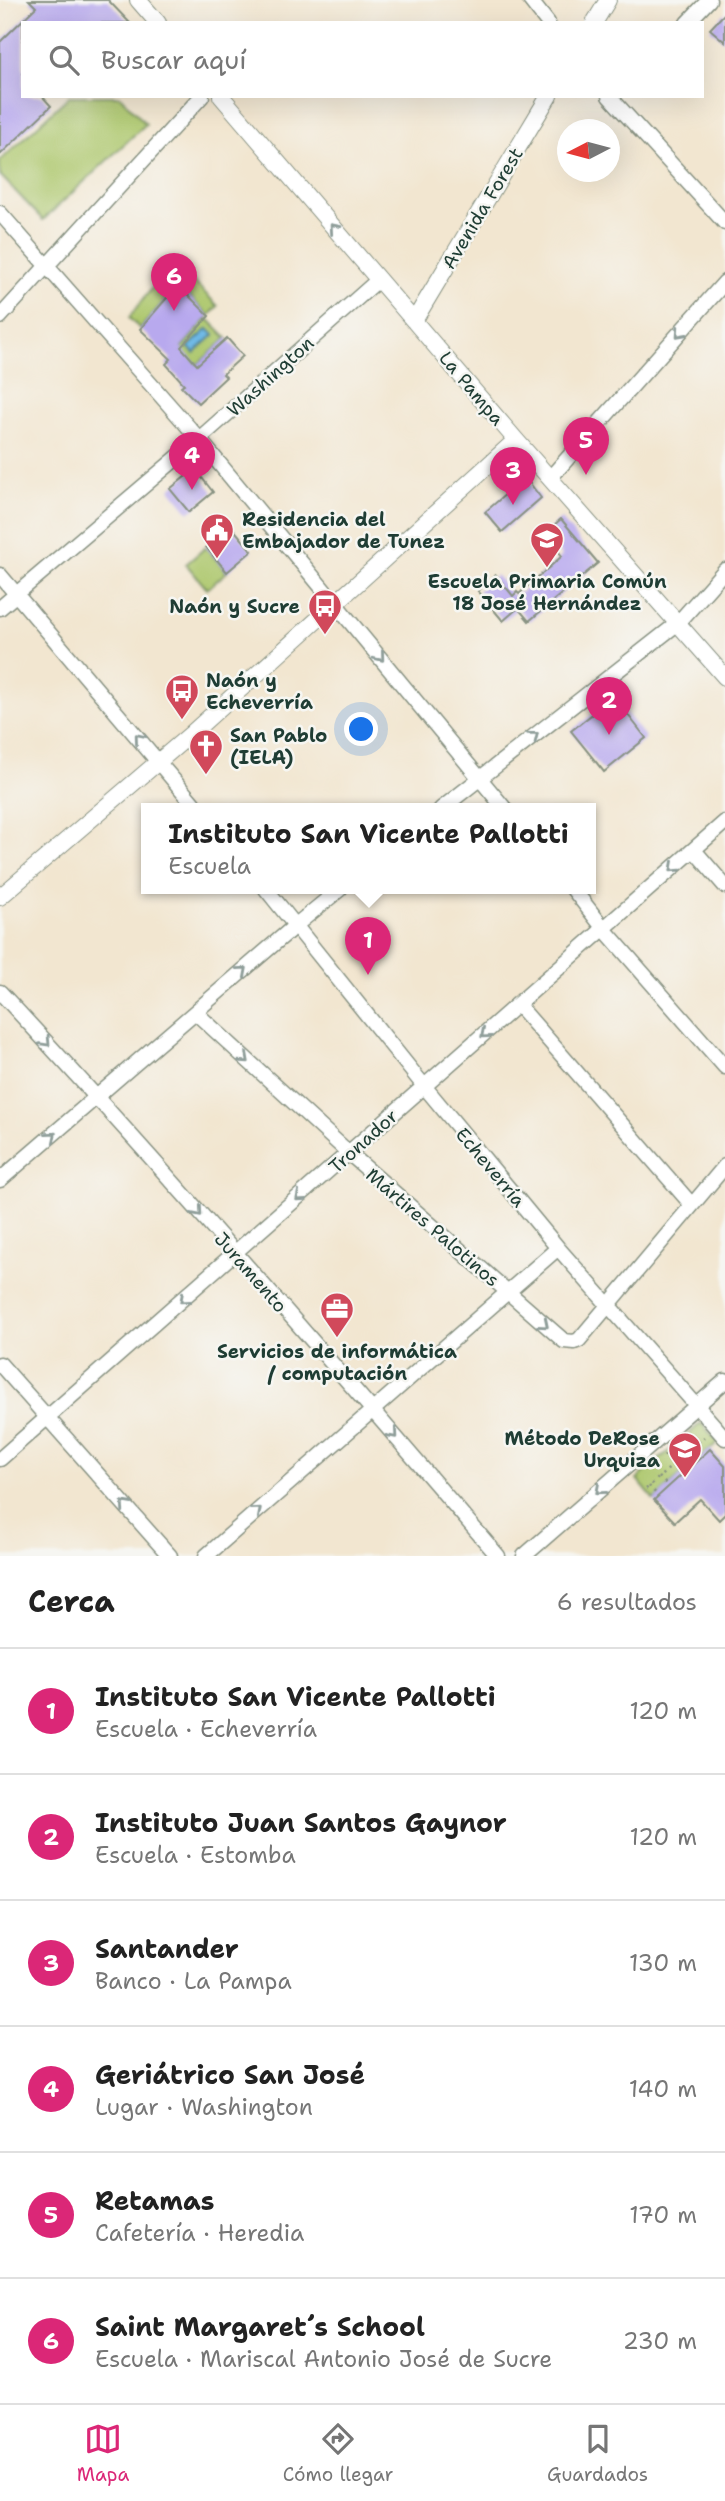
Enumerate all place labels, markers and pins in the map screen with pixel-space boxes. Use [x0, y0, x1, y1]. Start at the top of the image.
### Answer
pin: 6 [151, 253, 197, 311]
pin: 5 [563, 417, 609, 475]
pin: 4 [169, 432, 215, 490]
pin: 3 [490, 447, 536, 505]
place label: Residencia del Embajador de Tunez [242, 507, 445, 554]
public building icon: Residencia del Embajador de Tunez [198, 511, 236, 560]
school or university icon: Escuela Primaria Común 18 José Hernández [528, 520, 566, 569]
place label: Escuela Primaria Común 18 José Hernández [427, 569, 667, 616]
bus stop icon: Naón y Sucre [306, 587, 344, 636]
place label: Naón y Sucre [169, 594, 300, 619]
place label: Naón y Echeverría [206, 668, 313, 715]
bus stop icon: Naón y Echeverría [163, 672, 201, 721]
pin: 2 [586, 677, 632, 735]
place label: San Pablo (IELA) [230, 723, 327, 770]
church icon: San Pablo (IELA) [187, 727, 225, 776]
pin: 1 [345, 917, 391, 975]
office icon: Servicios de informática / computación [318, 1290, 356, 1339]
place label: Servicios de informática / computación [217, 1339, 457, 1386]
place label: Método DeRose Urquiza [504, 1426, 660, 1473]
school or university icon: Método DeRose Urquiza [666, 1430, 704, 1479]

